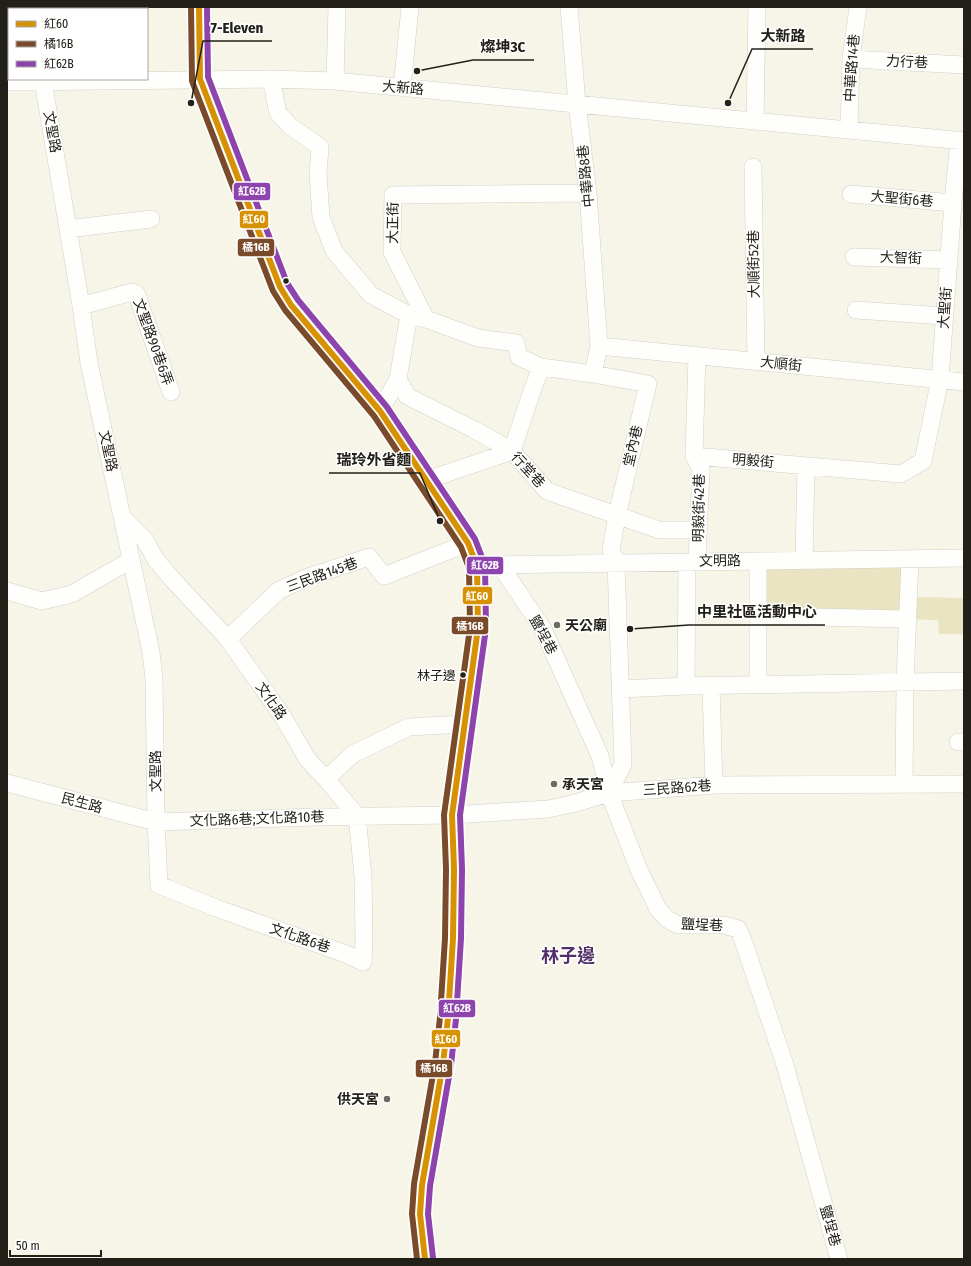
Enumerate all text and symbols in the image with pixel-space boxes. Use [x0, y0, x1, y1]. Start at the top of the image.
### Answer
legend [8, 8, 148, 80]
callout: 7-Eleven [203, 14, 272, 41]
text: 紅60 [44, 17, 68, 31]
text: 7-Eleven [211, 19, 264, 37]
callout: 大新路 [752, 22, 813, 49]
text: 大新路 [760, 27, 806, 45]
callout: 燦坤3C [473, 33, 534, 60]
street label: 中華路14巷 [841, 33, 863, 103]
text: 橘16B [44, 37, 74, 51]
text: 燦坤3C [481, 38, 526, 56]
street label: 力行巷 [886, 52, 928, 72]
text: 紅62B [44, 57, 74, 71]
street label: 大新路 [381, 78, 425, 98]
street label: 文聖路 [40, 110, 64, 154]
street label: 中華路8巷 [574, 144, 598, 208]
line badge: 紅62B [233, 182, 271, 201]
text: 紅62B [238, 185, 266, 198]
street label: 大聖街6巷 [870, 188, 934, 210]
street label: 大正街 [384, 202, 402, 244]
line badge: 紅60 [239, 210, 269, 229]
text: 紅60 [243, 213, 265, 226]
street label: 大順街52巷 [745, 230, 763, 298]
line badge: 橘16B [237, 238, 275, 257]
text: 橘16B [242, 241, 270, 254]
street label: 大智街 [880, 249, 922, 267]
unlabelled marker [281, 276, 291, 286]
street label: 大聖街 [935, 286, 955, 330]
street label: 文聖路90巷6弄 [129, 296, 177, 388]
street label: 大順街 [759, 353, 803, 375]
street label: 堂內巷 [620, 424, 646, 468]
street label: 文聖路 [95, 429, 121, 473]
callout: 瑞玲外省麵 [329, 446, 420, 473]
street label: 行堂巷 [508, 449, 548, 491]
text: 瑞玲外省麵 [336, 451, 412, 469]
street label: 明毅街 [731, 451, 775, 471]
street label: 明毅街42巷 [690, 473, 708, 543]
street label: 文明路 [699, 552, 741, 570]
street label: 三民路145巷 [284, 554, 360, 596]
line badge: 紅62B [466, 556, 504, 575]
text: 紅62B [471, 559, 499, 572]
line badge: 紅60 [462, 586, 493, 605]
text: 紅60 [466, 590, 488, 603]
callout: 中里社區活動中心 [689, 598, 825, 625]
text: 中里社區活動中心 [697, 603, 817, 621]
street label: 鹽埕巷 [525, 613, 561, 657]
line badge: 橘16B [451, 616, 489, 635]
place label: 天公廟 [565, 617, 607, 634]
text: 橘16B [456, 620, 484, 633]
marker: 天公廟 [552, 620, 562, 630]
place label: 林子邊 [417, 668, 456, 683]
marker: 林子邊 [458, 670, 468, 680]
street label: 文化路 [252, 679, 290, 723]
street label: 文聖路 [147, 750, 165, 792]
place label: 承天宮 [562, 776, 604, 793]
street label: 三民路62巷 [642, 777, 712, 799]
marker: 承天宮 [549, 779, 559, 789]
street label: 民生路 [60, 789, 104, 817]
street label: 文化路6巷;文化路10巷 [189, 808, 325, 830]
street label: 鹽埕巷 [681, 915, 723, 935]
street label: 文化路6巷 [267, 920, 333, 956]
district label: 林子邊 [541, 945, 595, 967]
line badge: 紅62B [438, 999, 476, 1018]
text: 紅62B [443, 1002, 471, 1015]
line badge: 紅60 [431, 1029, 461, 1048]
text: 紅60 [435, 1033, 457, 1046]
line badge: 橘16B [415, 1059, 453, 1078]
text: 橘16B [420, 1062, 448, 1075]
place label: 供天宮 [337, 1091, 379, 1108]
marker: 供天宮 [382, 1094, 392, 1104]
street label: 鹽埕巷 [816, 1203, 844, 1249]
scale bar [10, 1232, 101, 1258]
text: 50 m [16, 1239, 40, 1253]

